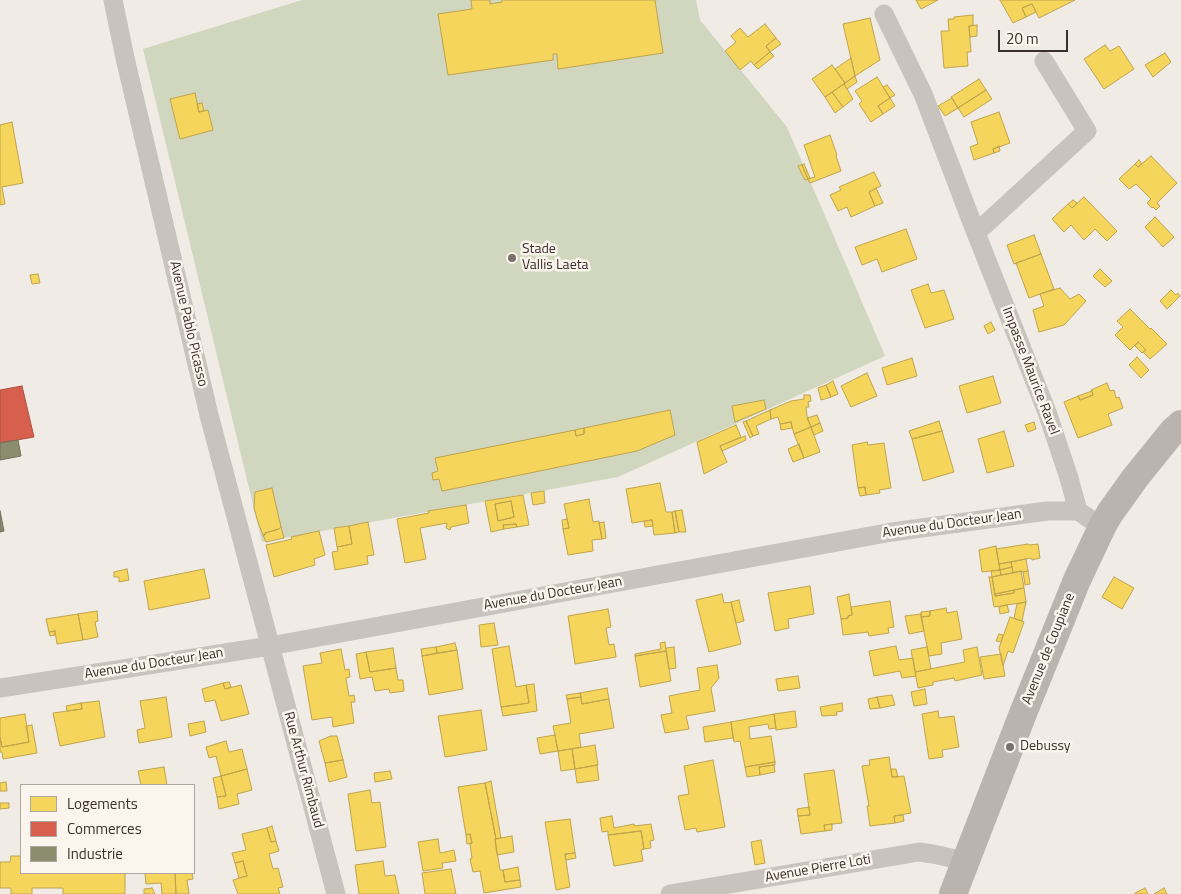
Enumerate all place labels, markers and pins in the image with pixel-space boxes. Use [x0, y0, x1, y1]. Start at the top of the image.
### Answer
place label: Stade Vallis Laeta [522, 242, 589, 274]
marker: Stade Vallis Laeta [506, 252, 518, 264]
place label: Debussy [1020, 739, 1071, 755]
marker: Debussy [1004, 741, 1016, 753]

